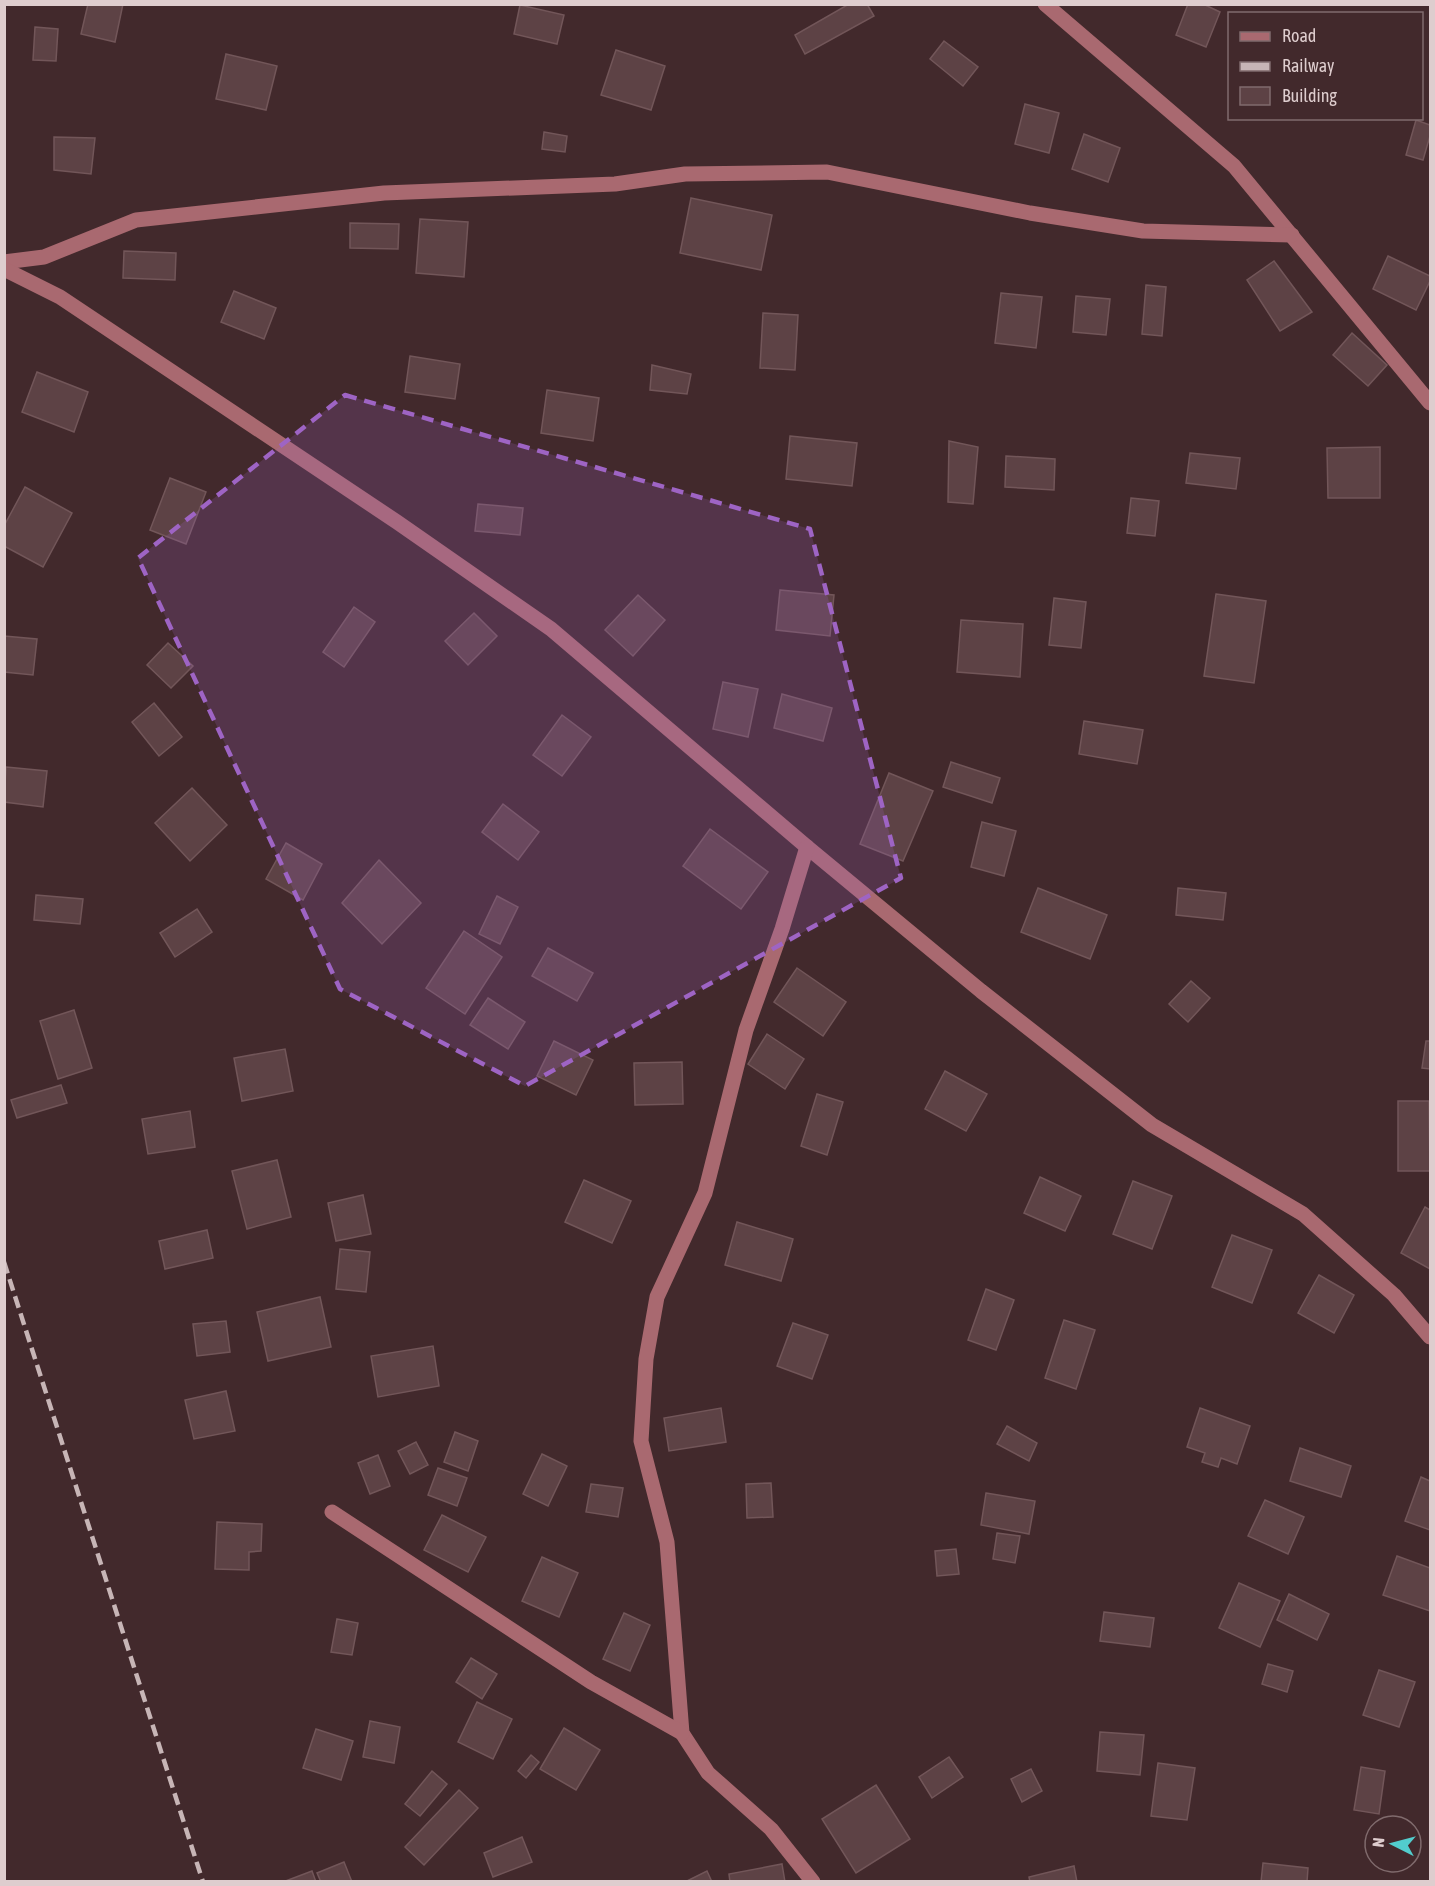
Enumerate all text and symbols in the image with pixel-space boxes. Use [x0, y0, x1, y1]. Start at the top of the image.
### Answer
legend [1228, 12, 1423, 120]
text: Road [1282, 25, 1316, 46]
text: Railway [1282, 55, 1334, 76]
text: Building [1282, 85, 1337, 106]
north arrow [1363, 1814, 1423, 1874]
text: N [1369, 1837, 1388, 1848]

